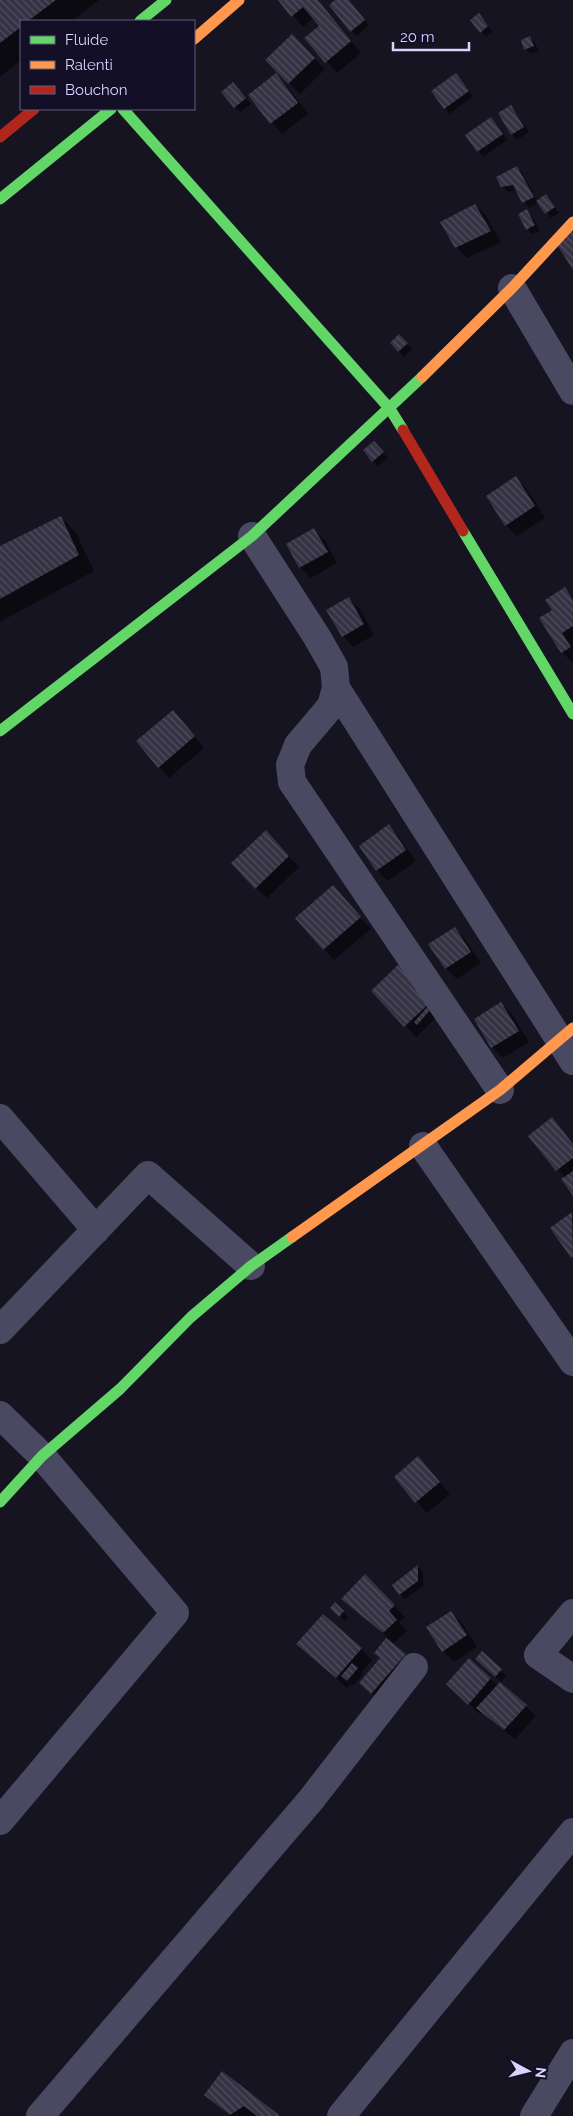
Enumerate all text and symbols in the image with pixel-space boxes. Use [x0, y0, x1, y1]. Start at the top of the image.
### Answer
legend [20, 20, 195, 110]
scale bar [393, 20, 469, 52]
text: 20 m [400, 28, 435, 46]
text: Fluide [65, 31, 108, 49]
text: Ralenti [65, 56, 113, 74]
text: Bouchon [65, 81, 127, 99]
north arrow [503, 2046, 553, 2096]
text: N [532, 2066, 549, 2079]

